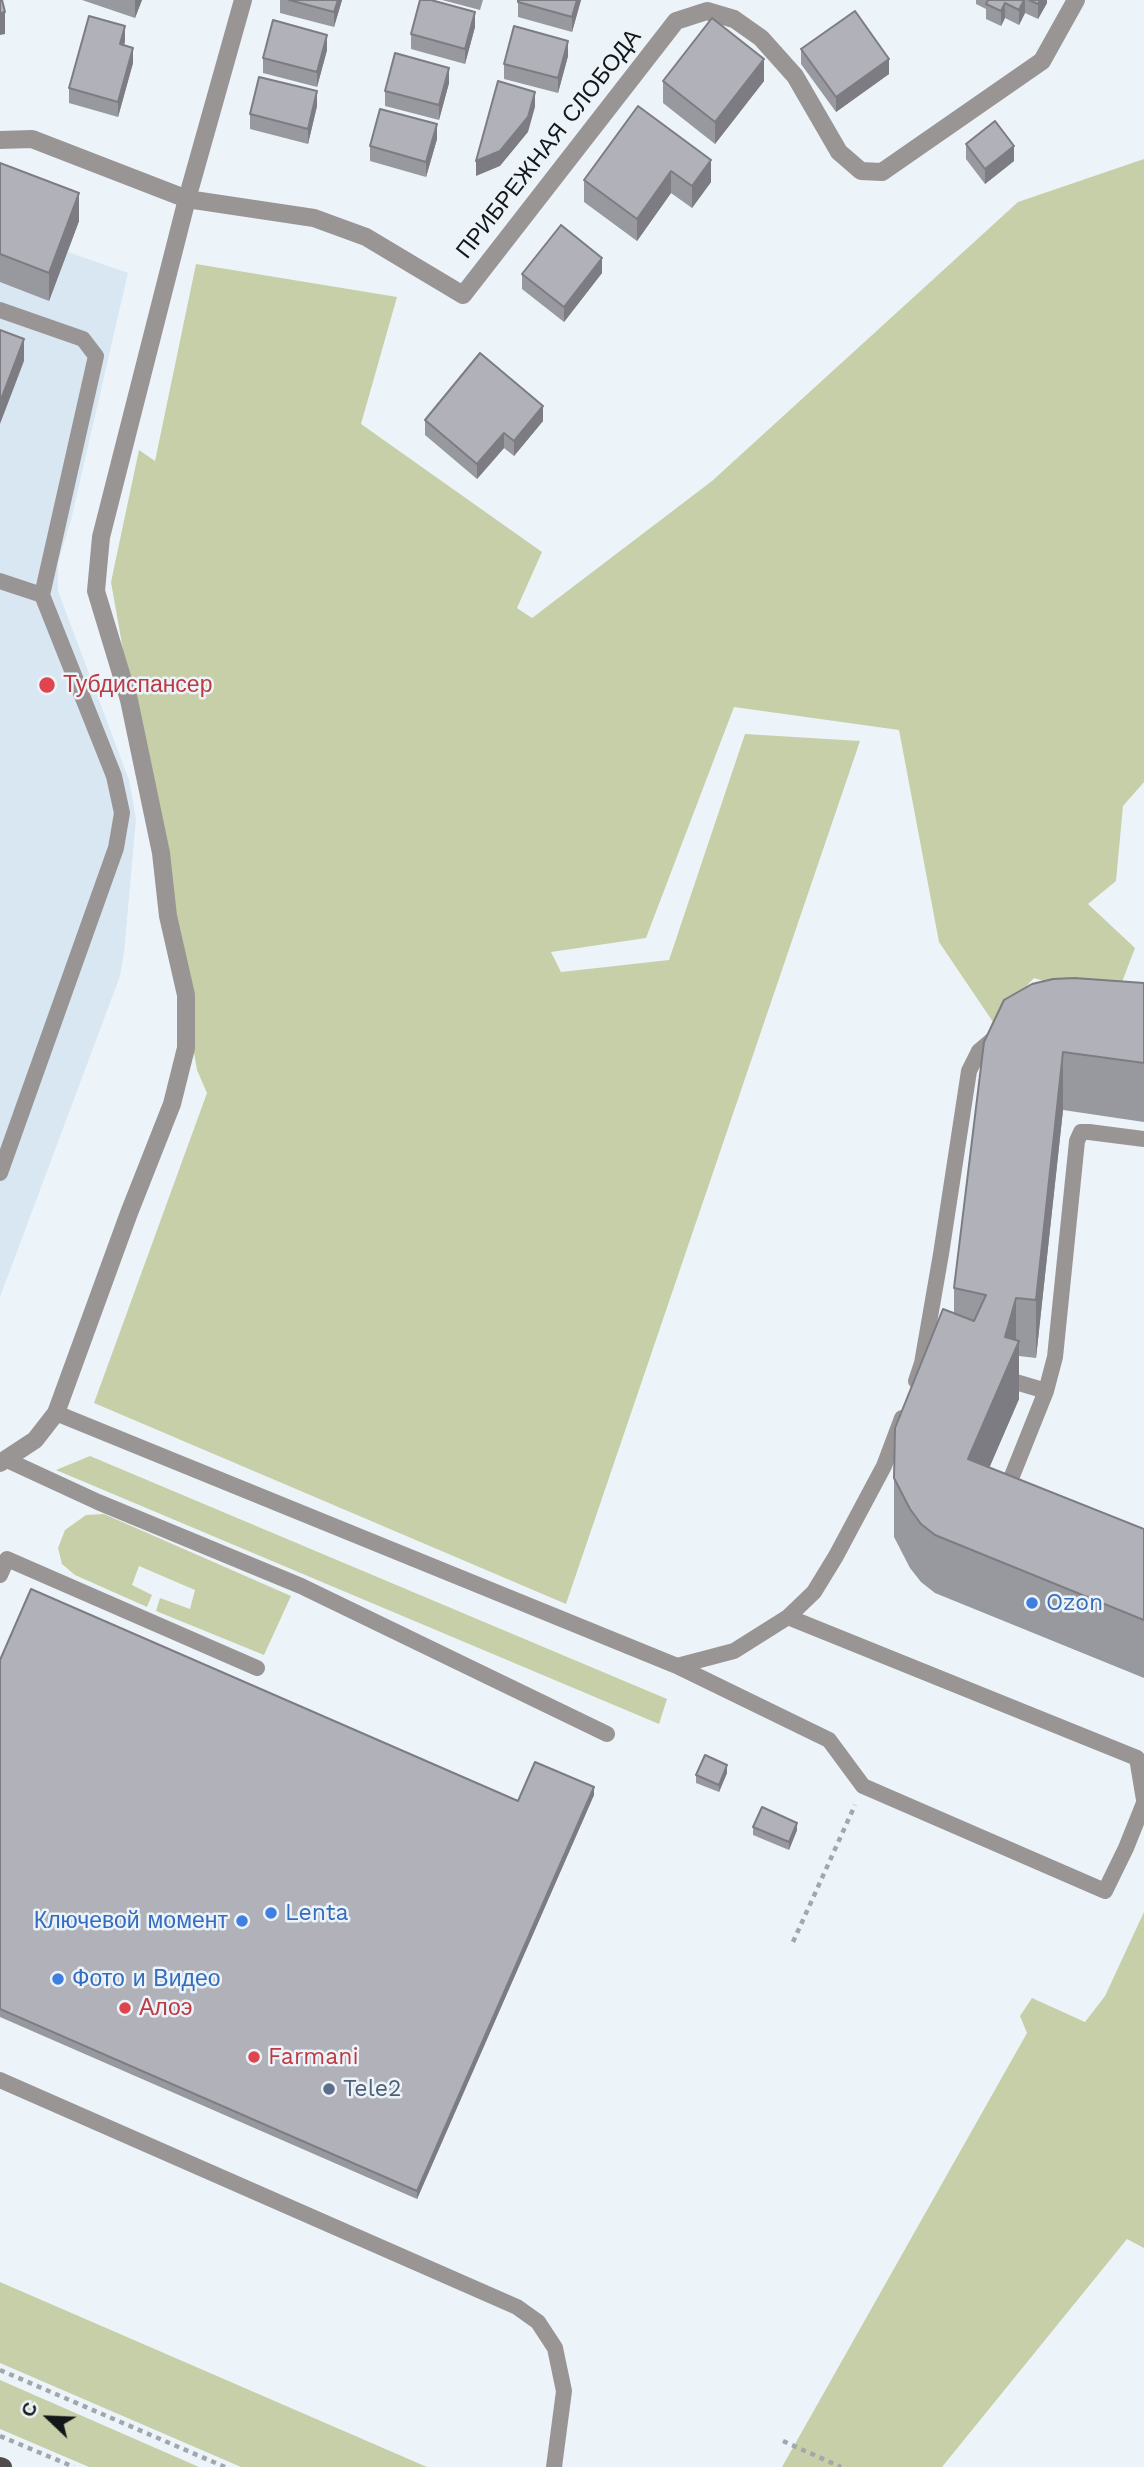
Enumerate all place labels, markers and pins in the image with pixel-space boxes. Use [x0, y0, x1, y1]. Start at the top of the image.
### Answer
place label: Тубдиспансер [63, 671, 212, 699]
marker: Тубдиспансер [37, 675, 57, 695]
place label: Ozon [1046, 1589, 1103, 1617]
marker: Ozon [1024, 1595, 1040, 1611]
place label: Lenta [285, 1899, 348, 1927]
marker: Lenta [263, 1905, 279, 1921]
place label: Ключевой момент [34, 1907, 228, 1935]
marker: Ключевой момент [234, 1913, 250, 1929]
place label: Фото и Видео [72, 1965, 221, 1993]
marker: Фото и Видео [50, 1971, 66, 1987]
place label: Алоэ [139, 1994, 193, 2022]
marker: Алоэ [117, 2000, 133, 2016]
place label: Farmani [268, 2043, 359, 2071]
marker: Farmani [246, 2049, 262, 2065]
place label: Tele2 [343, 2075, 401, 2103]
marker: Tele2 [321, 2081, 337, 2097]

